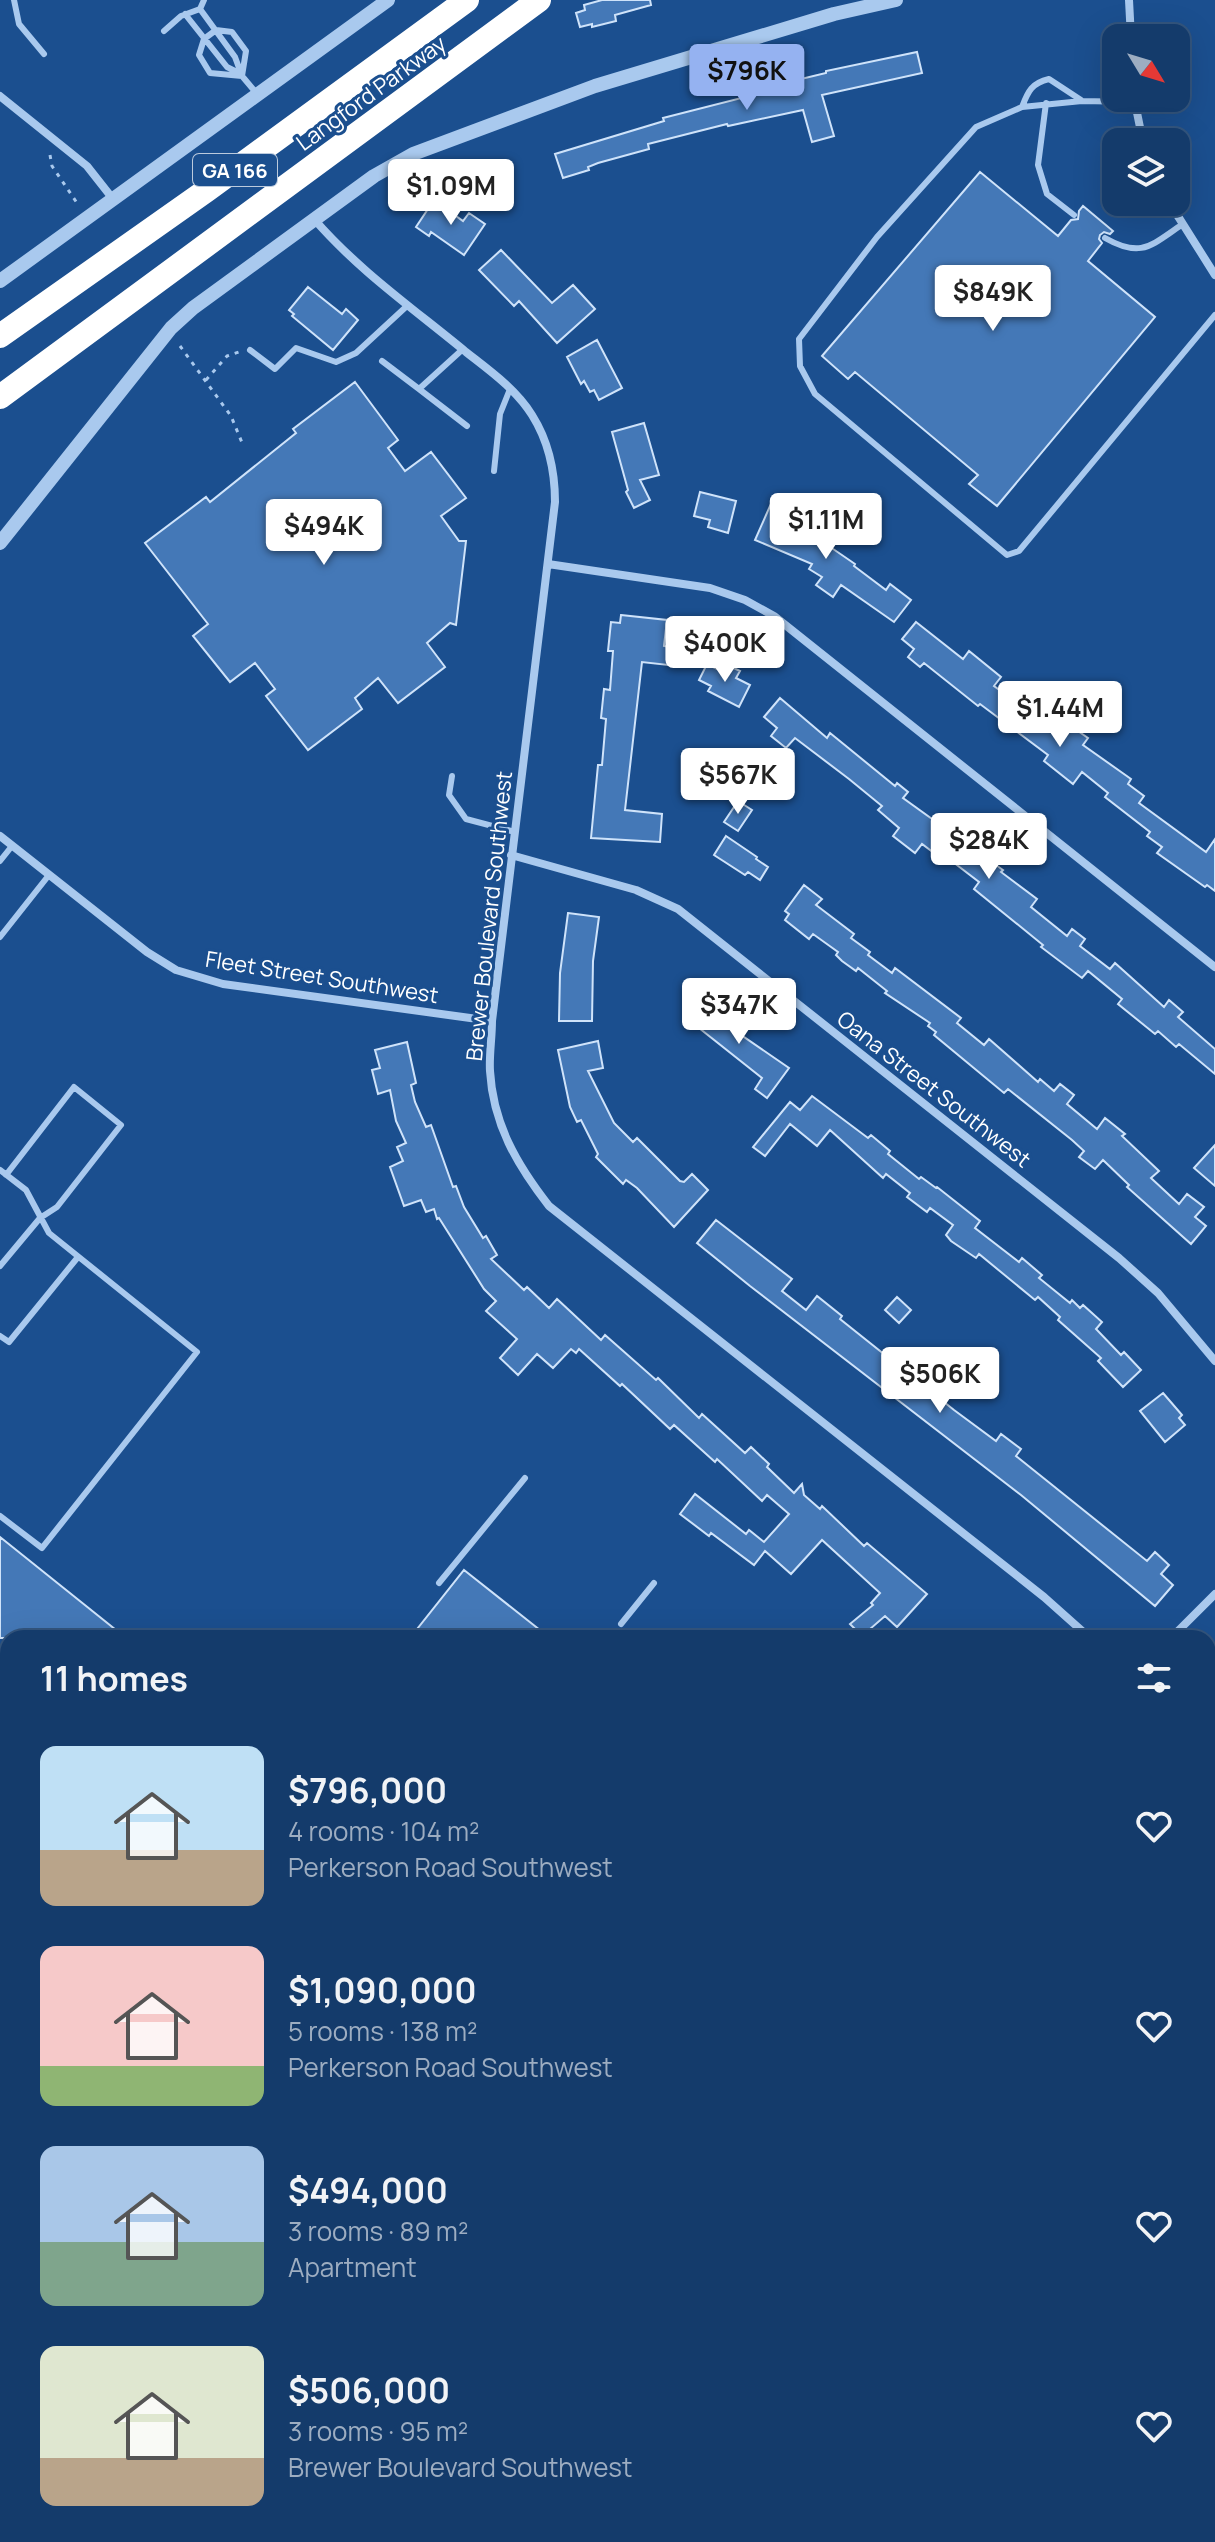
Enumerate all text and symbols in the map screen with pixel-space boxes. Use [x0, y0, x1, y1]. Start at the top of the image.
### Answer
north arrow [1102, 24, 1190, 112]
map controls [1102, 24, 1190, 216]
street label: Langford Parkway [290, 28, 452, 158]
pin: $796K [691, 44, 803, 112]
text: $796K [707, 52, 787, 88]
button: layers [1102, 128, 1190, 216]
road number: GA 166 [193, 154, 277, 186]
pin: $1.09M [386, 159, 516, 227]
text: $1.09M [406, 167, 496, 203]
pin: $849K [937, 265, 1049, 333]
text: $849K [953, 273, 1033, 309]
pin: $1.11M [761, 493, 891, 561]
pin: $494K [268, 499, 380, 567]
text: $1.11M [788, 501, 864, 537]
text: $494K [284, 507, 364, 543]
pin: $400K [669, 616, 781, 684]
text: $400K [683, 624, 767, 660]
pin: $1.44M [995, 681, 1125, 749]
text: $1.44M [1016, 689, 1104, 725]
pin: $567K [682, 748, 794, 816]
text: $567K [699, 756, 777, 792]
street label: Brewer Boulevard Southwest [459, 769, 519, 1062]
pin: $284K [933, 813, 1045, 881]
text: $284K [949, 821, 1029, 857]
street label: Fleet Street Southwest [203, 944, 441, 1010]
pin: $347K [683, 978, 795, 1046]
text: $347K [700, 986, 778, 1022]
street label: Oana Street Southwest [831, 1004, 1037, 1174]
pin: $506K [884, 1347, 996, 1415]
text: $506K [899, 1355, 981, 1391]
text: 11 homes [40, 1655, 188, 1701]
icon: filters [1132, 1656, 1176, 1700]
text: $796,000 [288, 1767, 447, 1813]
icon: home [104, 1778, 200, 1874]
icon: heart [1132, 1804, 1176, 1848]
text: 4 rooms · 104 m² [288, 1813, 479, 1849]
text: Perkerson Road Southwest [288, 1849, 613, 1885]
text: $1,090,000 [288, 1967, 477, 2013]
icon: home [104, 1978, 200, 2074]
icon: heart [1132, 2004, 1176, 2048]
text: 5 rooms · 138 m² [288, 2013, 477, 2049]
text: Perkerson Road Southwest [288, 2049, 613, 2085]
text: $494,000 [288, 2167, 448, 2213]
icon: home [104, 2178, 200, 2274]
icon: heart [1132, 2204, 1176, 2248]
text: 3 rooms · 89 m² [288, 2213, 468, 2249]
text: Apartment [288, 2249, 417, 2285]
text: $506,000 [288, 2367, 450, 2413]
icon: home [104, 2378, 200, 2474]
icon: heart [1132, 2404, 1176, 2448]
text: 3 rooms · 95 m² [288, 2413, 468, 2449]
text: Brewer Boulevard Southwest [288, 2449, 632, 2485]

